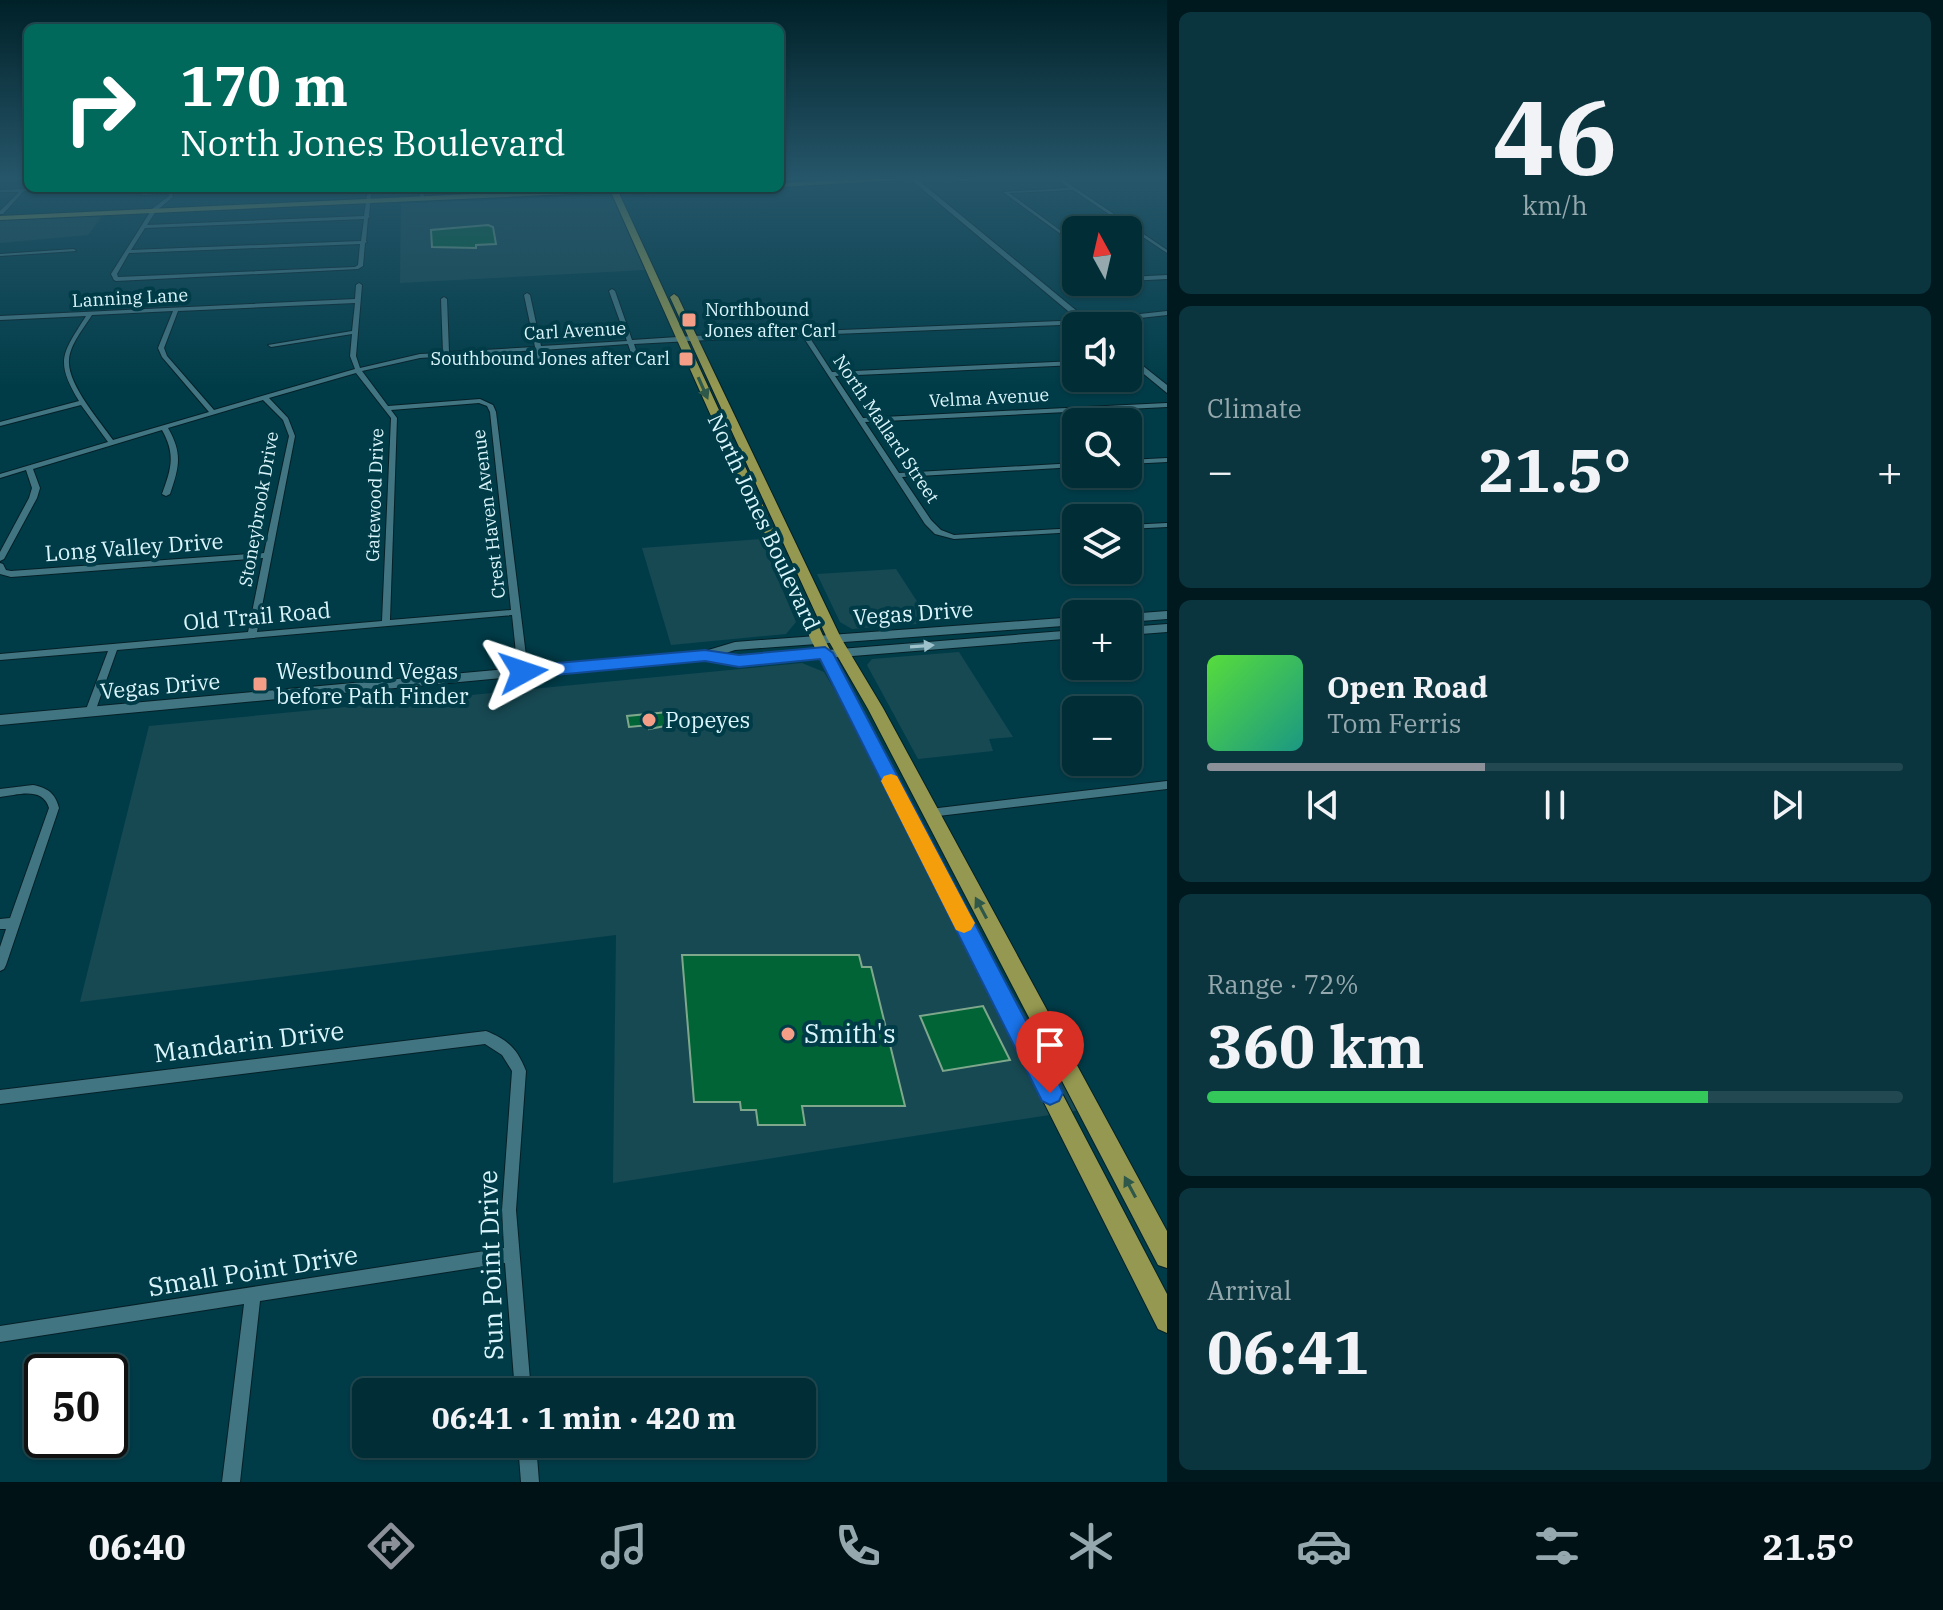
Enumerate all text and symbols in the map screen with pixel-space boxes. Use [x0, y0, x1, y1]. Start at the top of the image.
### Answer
text: 170 m [180, 49, 348, 121]
icon: right [48, 56, 152, 160]
text: 46 [1493, 68, 1617, 204]
text: North Jones Boulevard [180, 119, 566, 166]
text: km/h [1522, 188, 1588, 222]
north arrow [1062, 216, 1142, 296]
map controls [1062, 216, 1142, 776]
street label: Lanning Lane [71, 283, 189, 312]
place label: Northbound Jones after Carl [705, 298, 836, 342]
marker: Northbound Jones after Carl [680, 311, 698, 329]
button: sound [1062, 312, 1142, 392]
street label: Carl Avenue [523, 316, 627, 345]
place label: Southbound Jones after Carl [431, 347, 670, 370]
marker: Southbound Jones after Carl [677, 350, 695, 368]
street label: North Mallard Street [828, 350, 945, 507]
one-way arrow [696, 377, 709, 400]
street label: Velma Avenue [928, 383, 1050, 412]
text: Climate [1207, 391, 1302, 425]
button: search [1062, 408, 1142, 488]
street label: North Jones Boulevard [702, 409, 827, 635]
street label: Gatewood Drive [361, 428, 388, 562]
street label: Crest Haven Avenue [467, 428, 510, 600]
street label: Stoneybrook Drive [234, 430, 283, 588]
text: 21.5° [1478, 430, 1632, 509]
text: − [1207, 442, 1233, 499]
text: + [1877, 442, 1903, 499]
button: layers [1062, 504, 1142, 584]
street label: Long Valley Drive [44, 526, 224, 567]
street label: Vegas Drive [852, 594, 974, 631]
street label: Old Trail Road [182, 595, 332, 636]
button: + [1062, 600, 1142, 680]
position arrow [481, 630, 565, 714]
one-way arrow [910, 639, 935, 652]
place label: Westbound Vegas before Path Finder [276, 656, 469, 710]
street label: Vegas Drive [99, 666, 221, 705]
text: Open Road [1327, 667, 1488, 706]
marker: Westbound Vegas before Path Finder [251, 675, 269, 693]
button: − [1062, 696, 1142, 776]
place label: Popeyes [665, 705, 750, 734]
text: Tom Ferris [1327, 706, 1461, 740]
marker: Popeyes [640, 711, 658, 729]
icon: previous [1301, 783, 1345, 827]
icon: pause [1533, 783, 1577, 827]
icon: next [1765, 783, 1809, 827]
one-way arrow [974, 897, 988, 920]
text: Range · 72% [1207, 967, 1359, 1001]
text: 360 km [1207, 1006, 1425, 1085]
pin [1016, 1011, 1084, 1093]
street label: Mandarin Drive [152, 1012, 346, 1070]
place label: Smith's [804, 1016, 896, 1050]
icon: arrive [1028, 1023, 1072, 1067]
marker: Smith's [779, 1025, 797, 1043]
street label: Sun Point Drive [470, 1169, 510, 1361]
one-way arrow [1124, 1175, 1137, 1198]
street label: Small Point Drive [146, 1237, 360, 1303]
text: Arrival [1207, 1273, 1292, 1307]
text: 06:41 [1207, 1312, 1369, 1391]
speed limit sign: 50 [24, 1354, 128, 1458]
text: 06:41 · 1 min · 420 m [432, 1398, 736, 1437]
icon: directions [363, 1518, 419, 1574]
icon: music [596, 1518, 652, 1574]
icon: phone [830, 1518, 886, 1574]
icon: climate [1063, 1518, 1119, 1574]
icon: car [1296, 1518, 1352, 1574]
icon: filters [1529, 1518, 1585, 1574]
text: 06:40 [89, 1523, 186, 1570]
text: 21.5° [1762, 1523, 1854, 1570]

